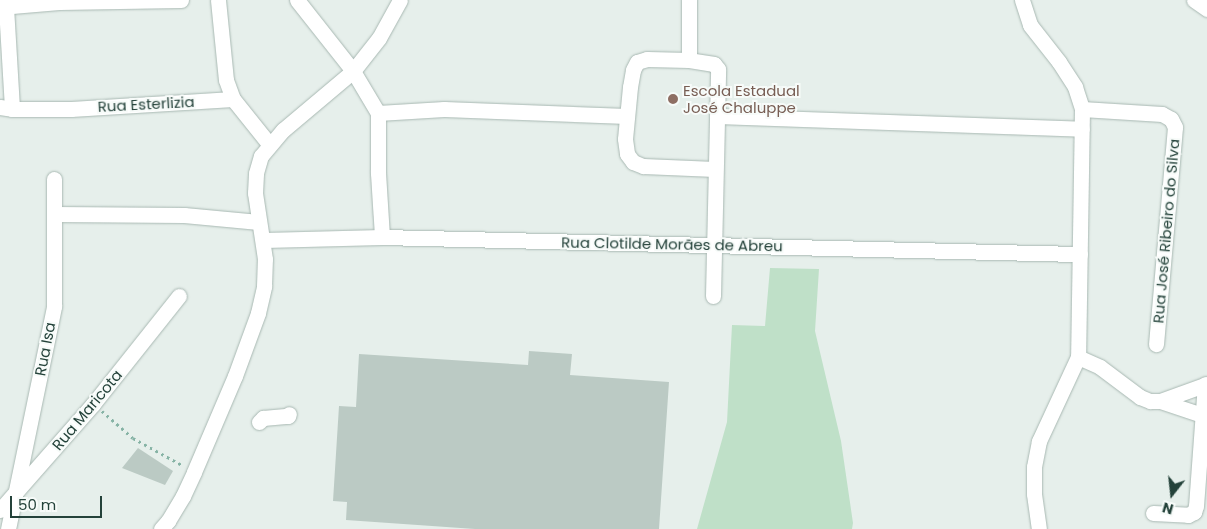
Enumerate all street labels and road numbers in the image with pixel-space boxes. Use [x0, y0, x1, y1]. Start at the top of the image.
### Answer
street label: Rua Esterlizia [97, 92, 195, 116]
street label: Rua José Ribeiro do Silva [1149, 138, 1183, 324]
street label: Rua Clotilde Morães de Abreu [561, 233, 783, 255]
street label: Rua Isa [31, 321, 59, 377]
street label: Rua Maricota [48, 366, 126, 454]

